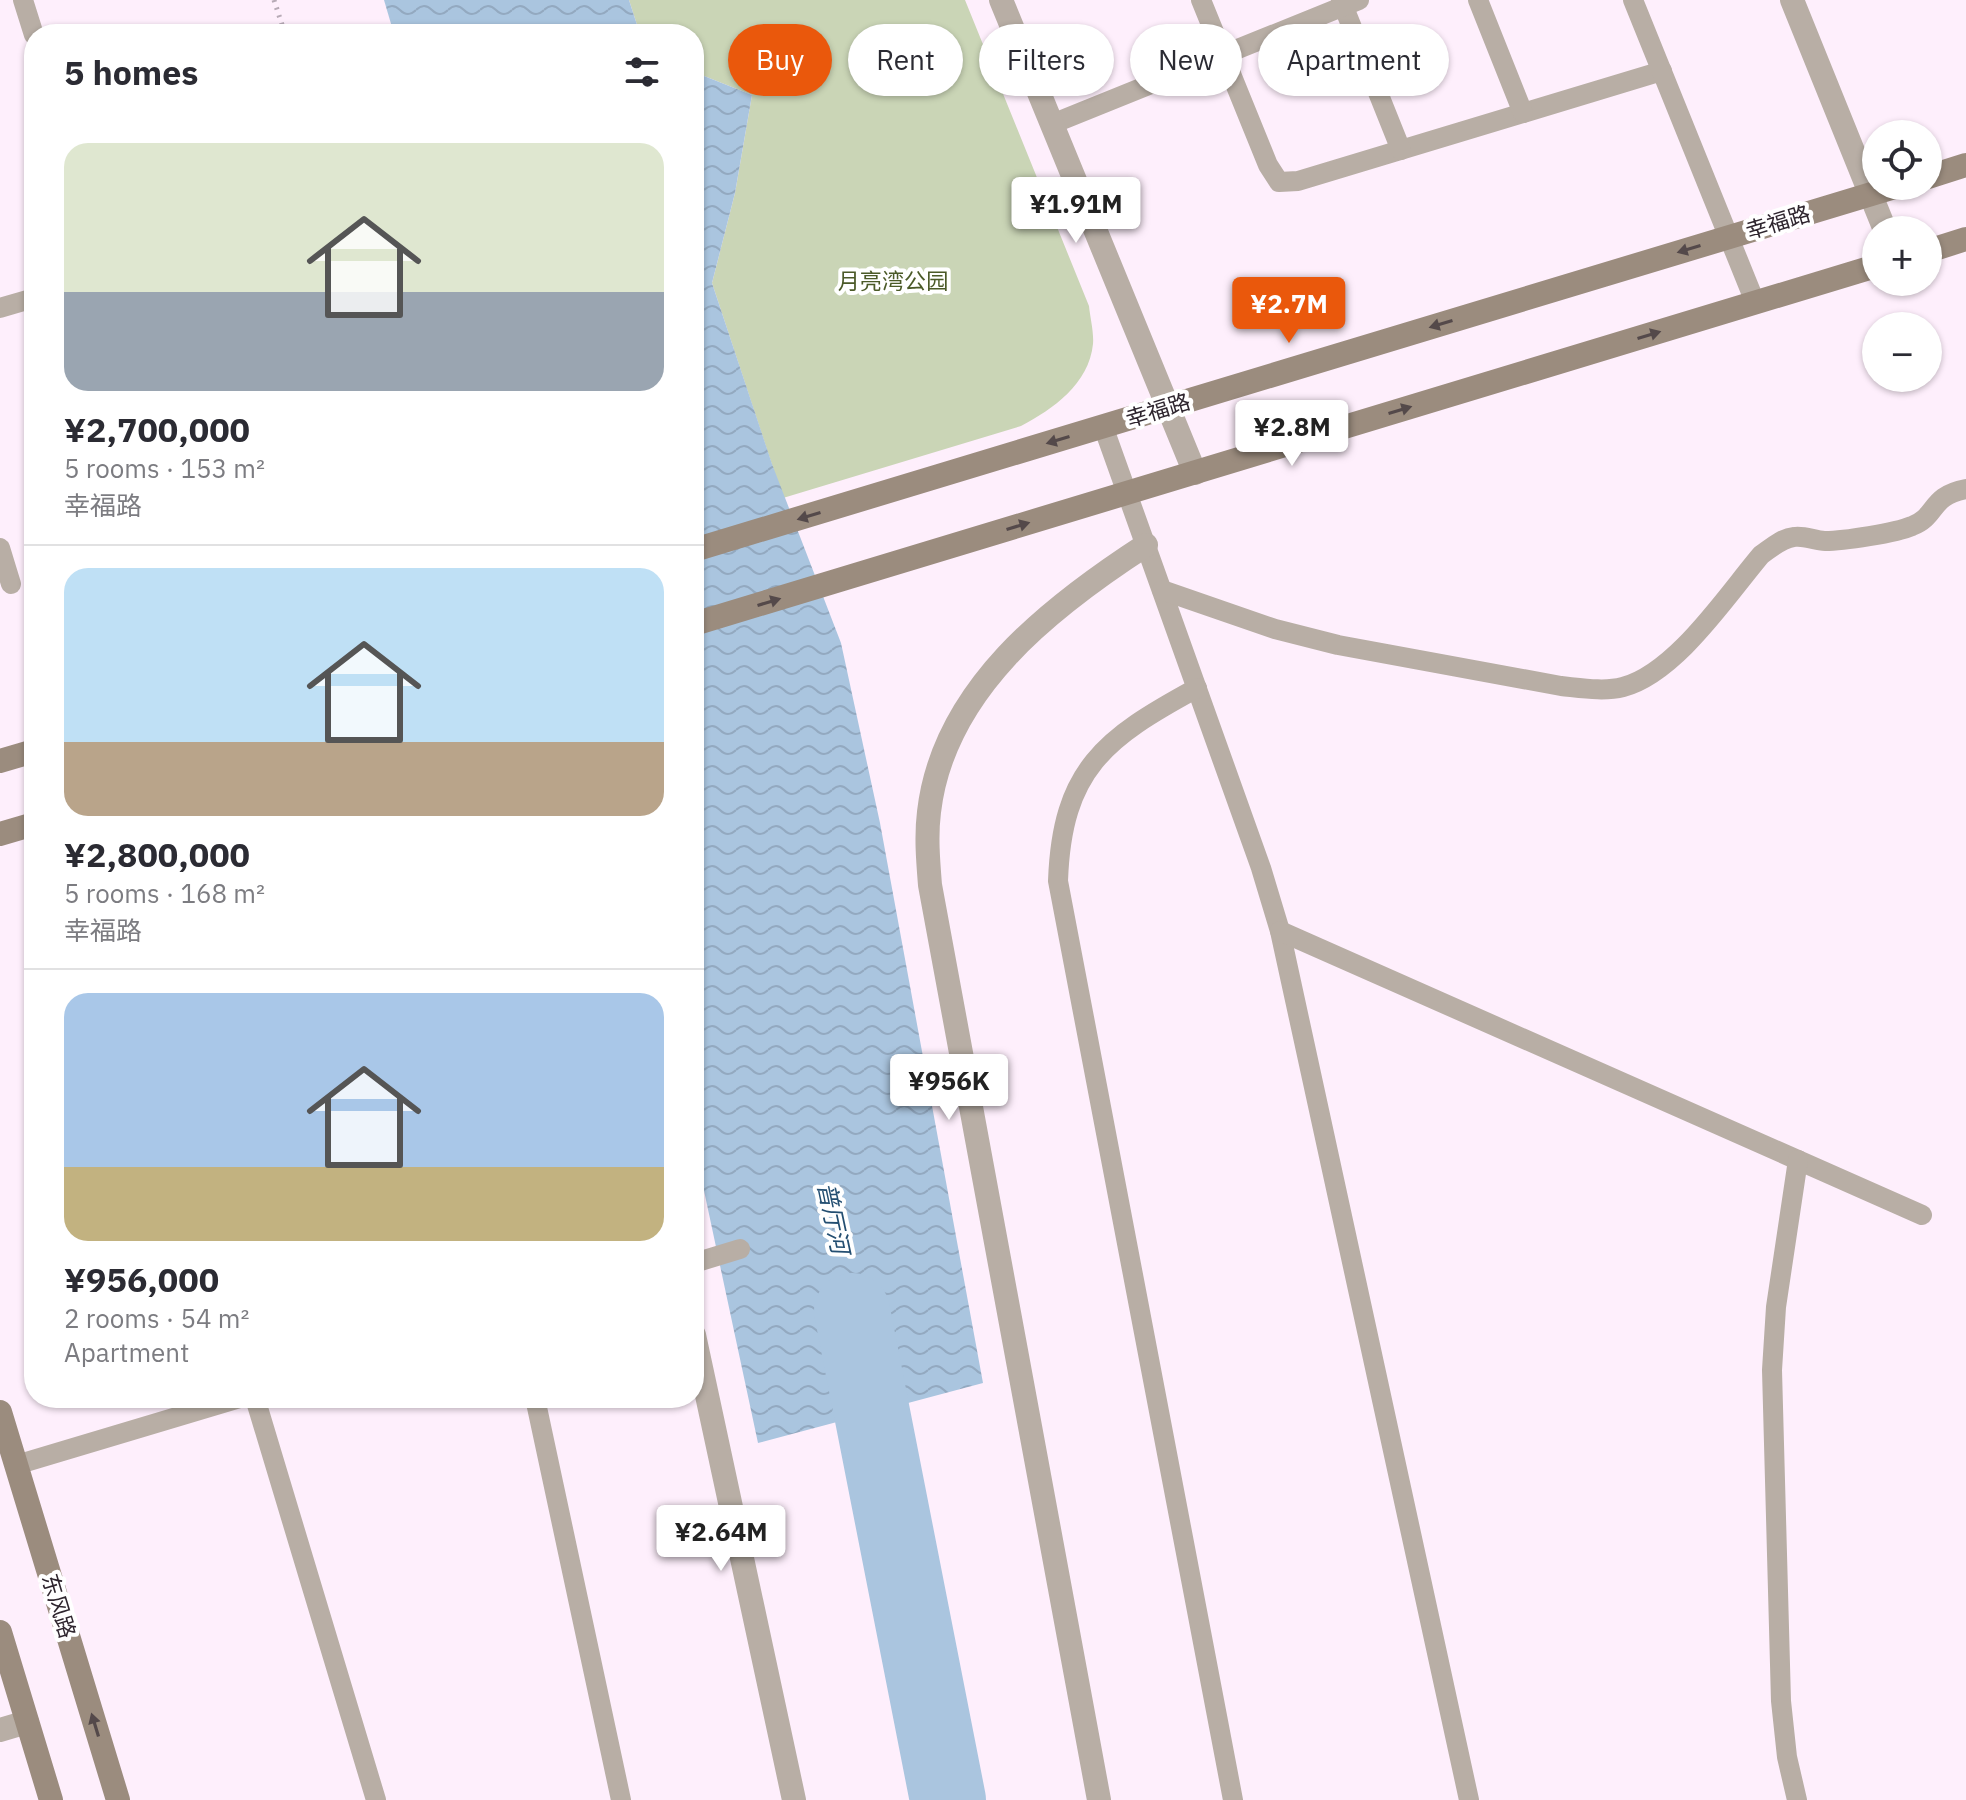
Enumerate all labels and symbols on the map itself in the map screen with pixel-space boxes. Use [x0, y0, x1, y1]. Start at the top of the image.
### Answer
pin: ¥1.91M [1011, 177, 1141, 245]
street label: 幸福路 [1742, 198, 1814, 245]
one-way arrow [1677, 243, 1701, 256]
park label: 月亮湾公园 [838, 266, 948, 295]
pin: ¥2.7M [1233, 277, 1345, 345]
one-way arrow [1428, 318, 1452, 331]
one-way arrow [1637, 328, 1661, 340]
street label: 幸福路 [1122, 386, 1194, 433]
pin: ¥2.8M [1236, 400, 1348, 468]
one-way arrow [1389, 403, 1413, 416]
one-way arrow [1045, 434, 1069, 447]
one-way arrow [797, 510, 821, 523]
one-way arrow [1006, 519, 1030, 532]
one-way arrow [757, 595, 781, 608]
pin: ¥956K [893, 1054, 1005, 1122]
water label: 普厅河 [811, 1179, 858, 1260]
pin: ¥2.64M [656, 1505, 786, 1573]
street label: 东风路 [36, 1570, 83, 1642]
one-way arrow [88, 1713, 101, 1737]

